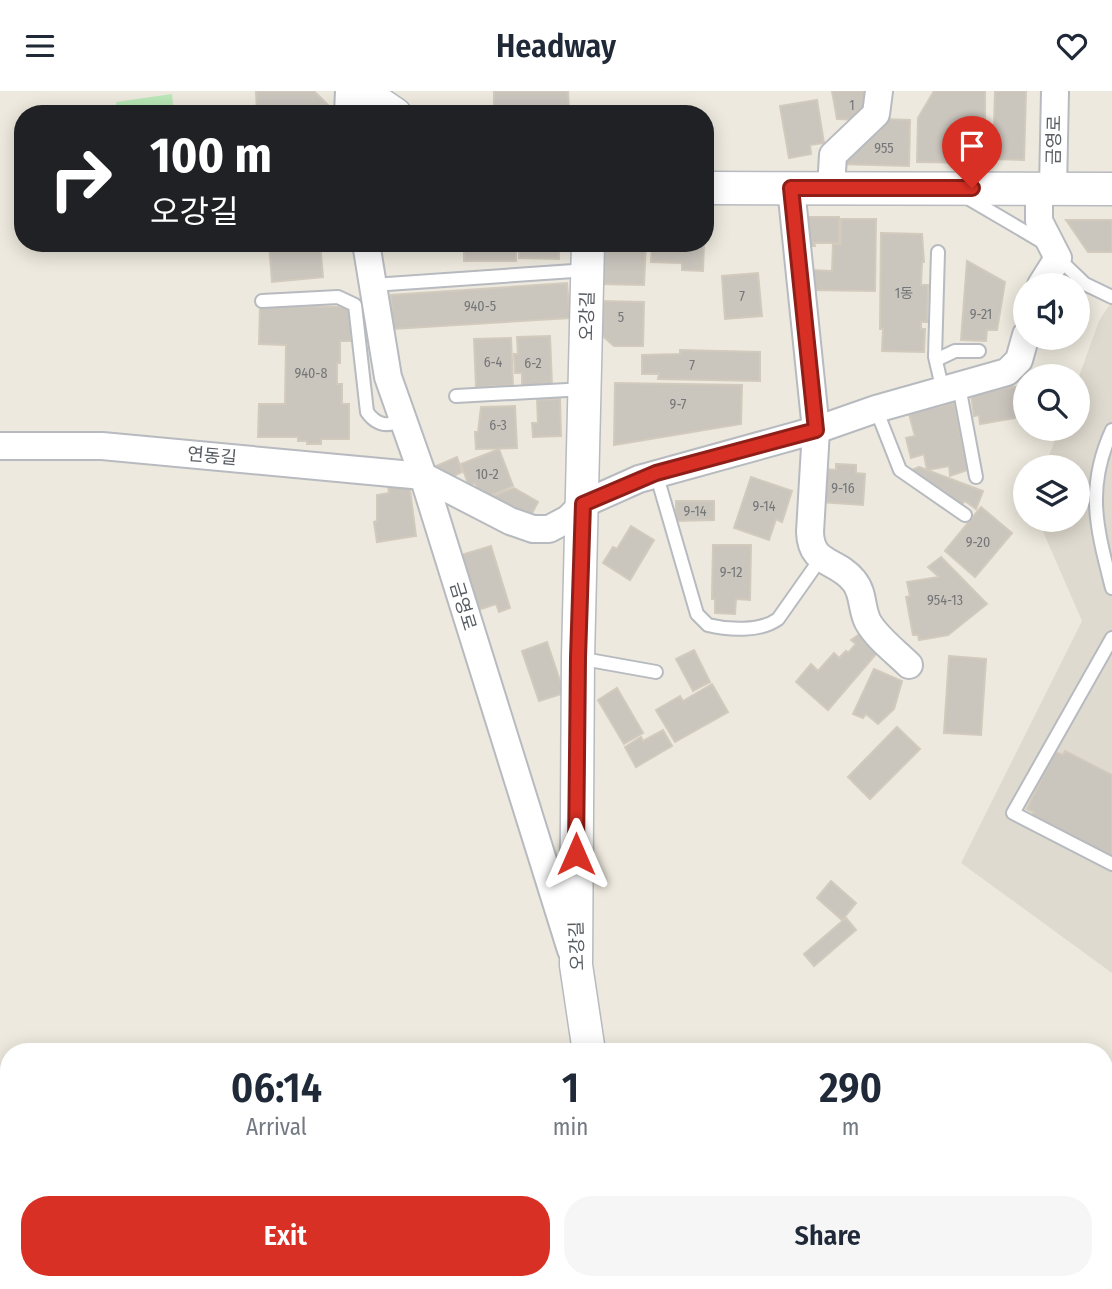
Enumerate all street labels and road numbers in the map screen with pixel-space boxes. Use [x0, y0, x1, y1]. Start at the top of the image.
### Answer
street label: 금영로 [1043, 115, 1065, 165]
street label: 오강길 [576, 291, 598, 341]
street label: 연동길 [186, 443, 238, 469]
street label: 금영로 [445, 579, 481, 633]
street label: 오강길 [565, 921, 589, 971]

